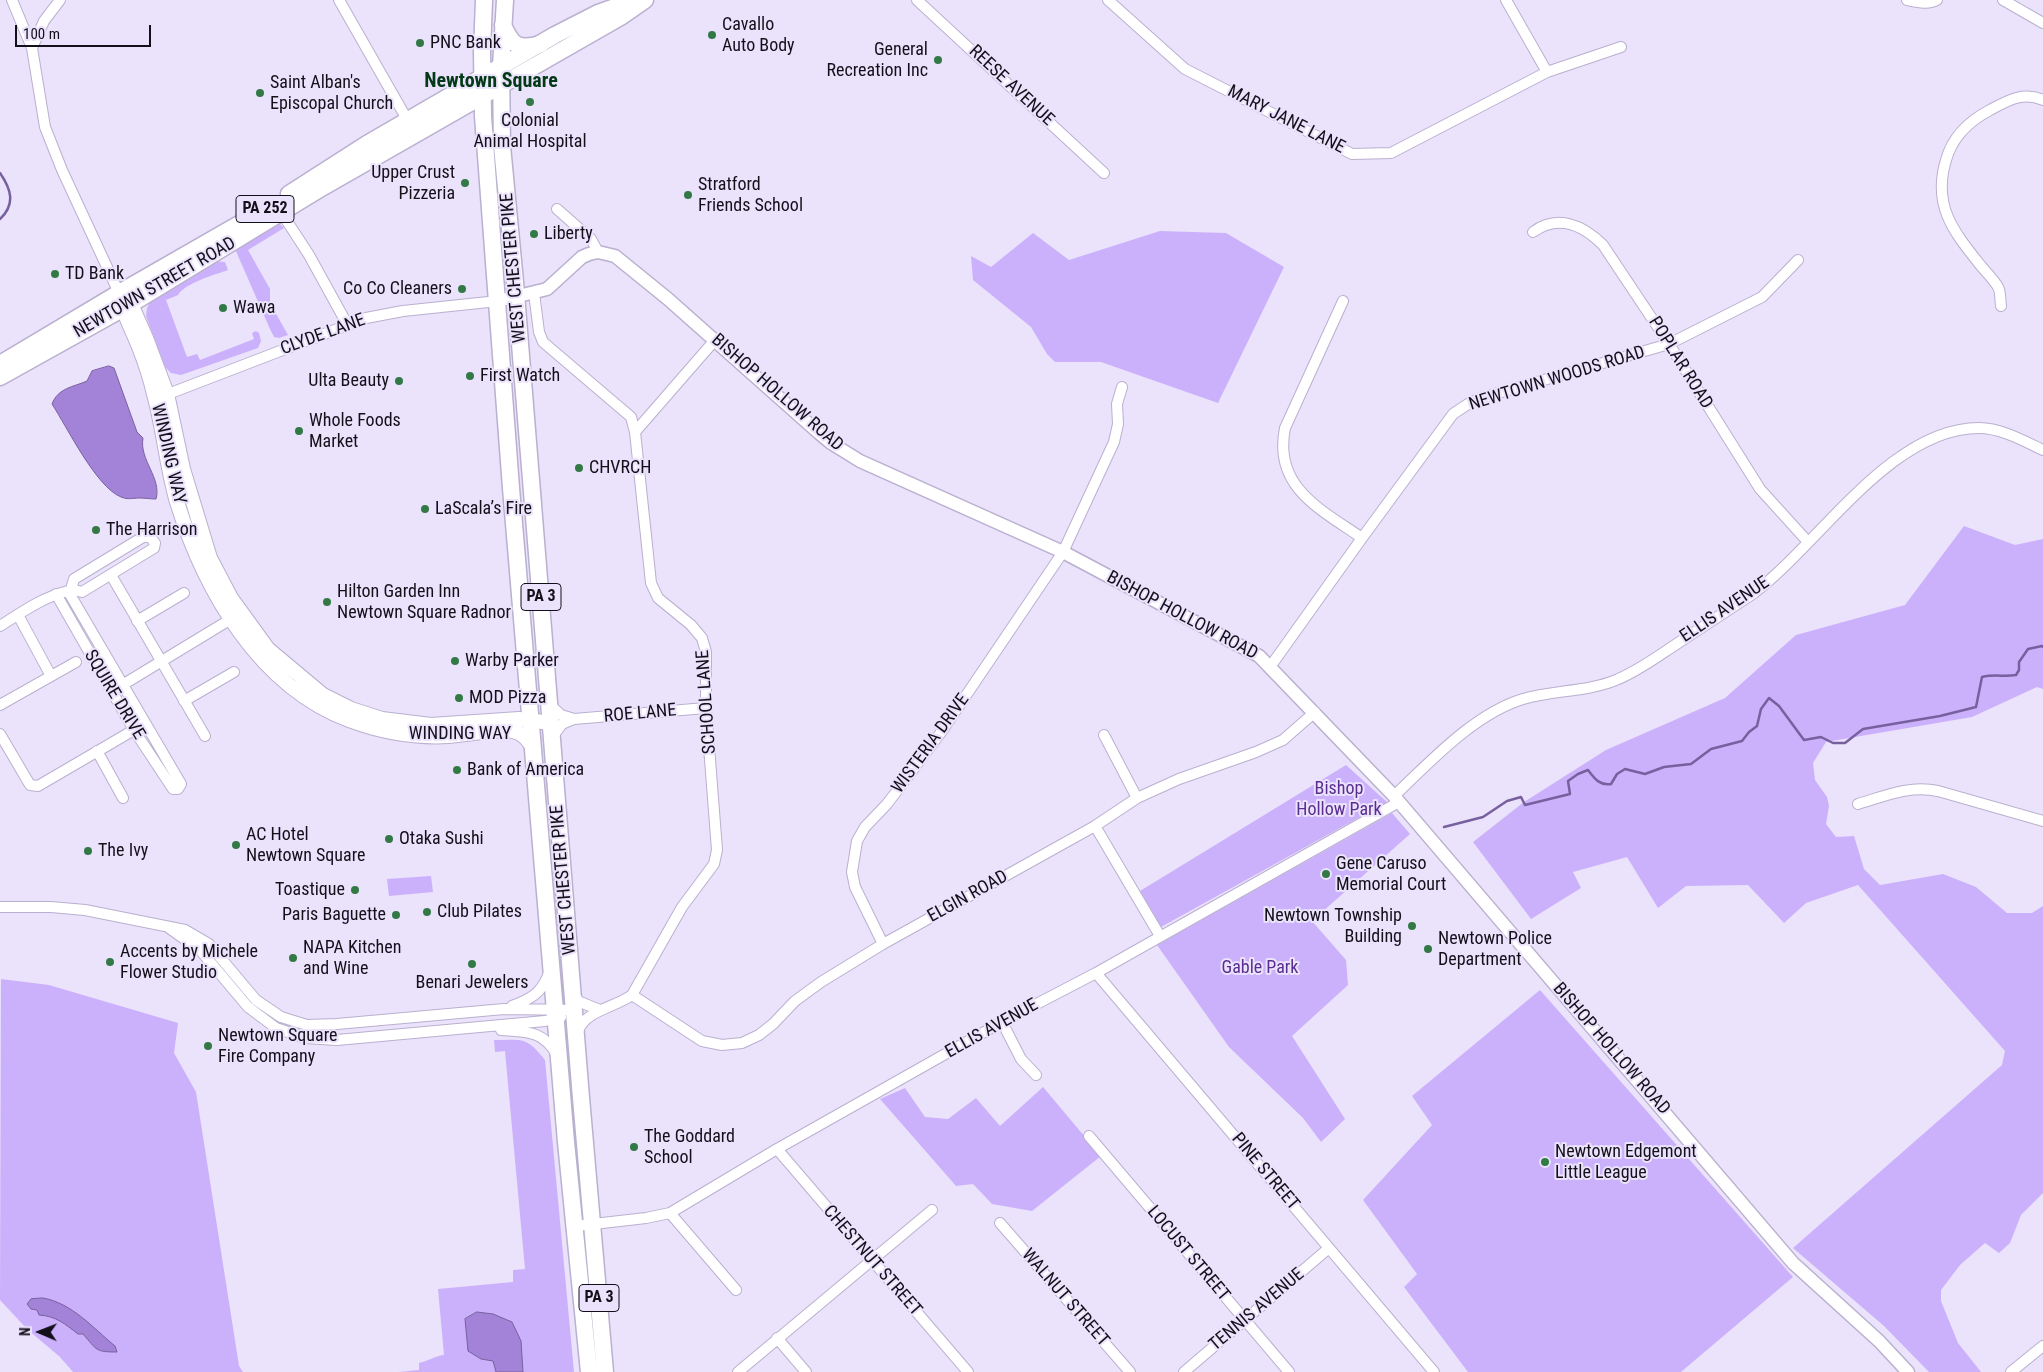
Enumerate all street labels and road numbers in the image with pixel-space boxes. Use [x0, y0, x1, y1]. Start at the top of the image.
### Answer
street label: REESE AVENUE [964, 41, 1058, 131]
street label: MARY JANE LANE [1224, 81, 1348, 159]
street label: WEST CHESTER PIKE [497, 192, 531, 344]
road number: PA 252 [236, 195, 294, 222]
street label: NEWTOWN STREET ROAD [70, 233, 240, 343]
street label: CLYDE LANE [278, 310, 368, 360]
street label: POPLAR ROAD [1643, 313, 1717, 413]
street label: BISHOP HOLLOW ROAD [707, 330, 847, 456]
street label: NEWTOWN WOODS ROAD [1466, 342, 1648, 416]
street label: WINDING WAY [146, 402, 190, 506]
street label: BISHOP HOLLOW ROAD [1103, 567, 1261, 665]
street label: ELLIS AVENUE [1676, 572, 1774, 648]
road number: PA 3 [521, 584, 561, 610]
street label: SQUIRE DRIVE [79, 646, 149, 744]
street label: SCHOOL LANE [693, 649, 721, 755]
street label: WISTERIA DRIVE [888, 690, 974, 798]
street label: ROE LANE [603, 700, 677, 728]
street label: WINDING WAY [409, 723, 511, 745]
street label: WEST CHESTER PIKE [547, 804, 581, 956]
street label: ELGIN ROAD [924, 866, 1012, 928]
street label: BISHOP HOLLOW ROAD [1548, 979, 1674, 1119]
street label: ELLIS AVENUE [942, 995, 1042, 1063]
street label: PINE STREET [1226, 1129, 1304, 1215]
street label: CHESTNUT STREET [818, 1201, 926, 1321]
street label: LOCUST STREET [1142, 1202, 1234, 1306]
street label: WALNUT STREET [1017, 1245, 1113, 1351]
street label: TENNIS AVENUE [1205, 1264, 1309, 1356]
road number: PA 3 [579, 1285, 619, 1312]

